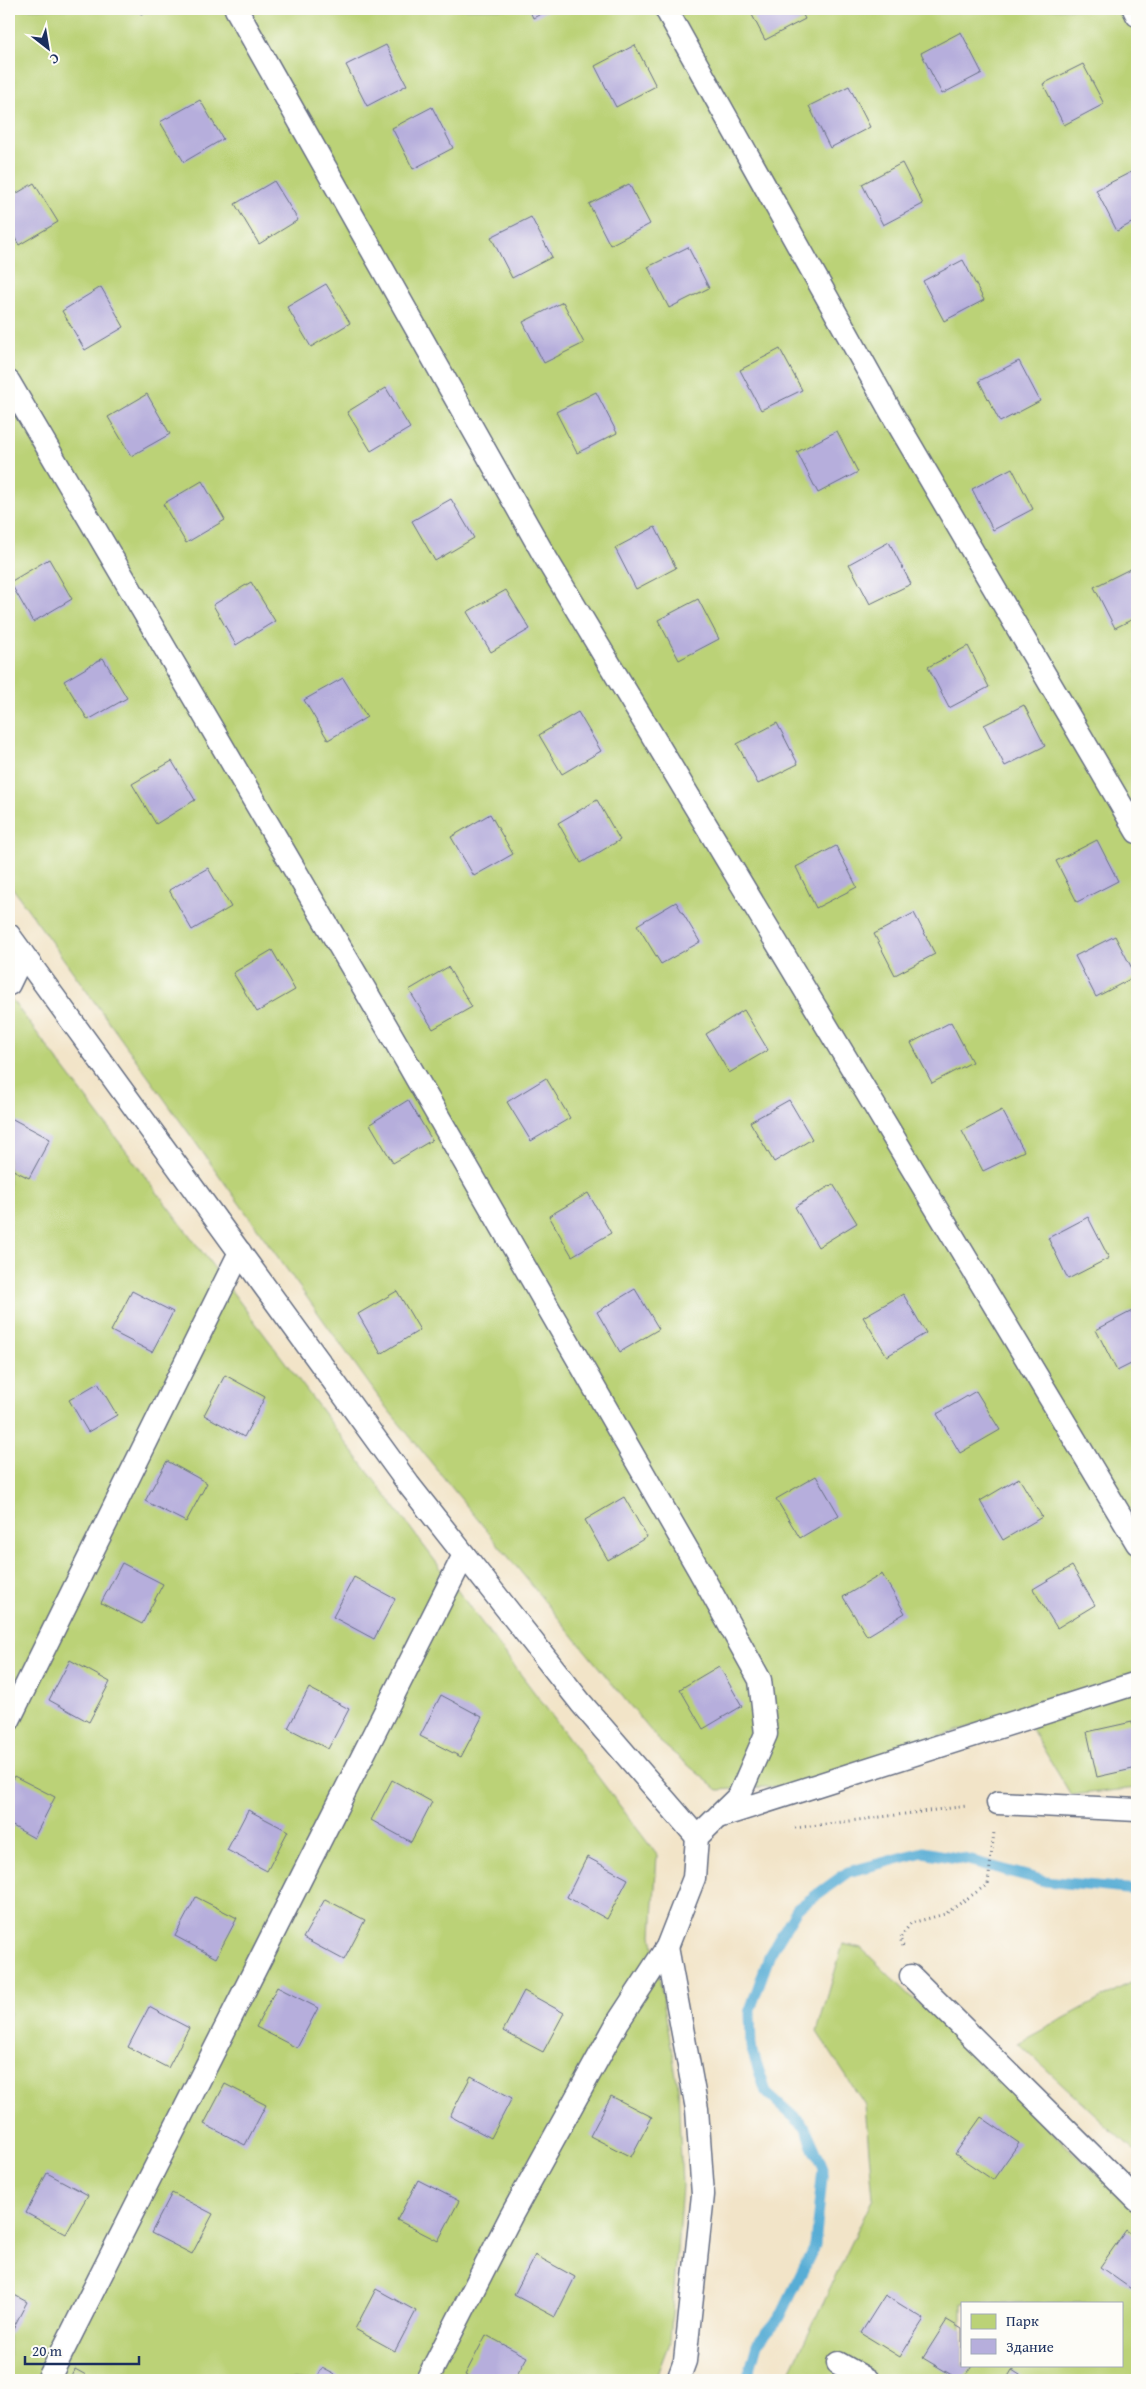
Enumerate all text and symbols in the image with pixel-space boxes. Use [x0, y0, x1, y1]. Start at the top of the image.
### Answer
north arrow [22, 22, 72, 72]
text: С [46, 49, 63, 70]
legend [961, 2302, 1124, 2366]
text: Парк [1006, 2310, 1039, 2331]
scale bar [25, 2334, 139, 2366]
text: Здание [1006, 2336, 1054, 2357]
text: 20 m [32, 2340, 63, 2361]

